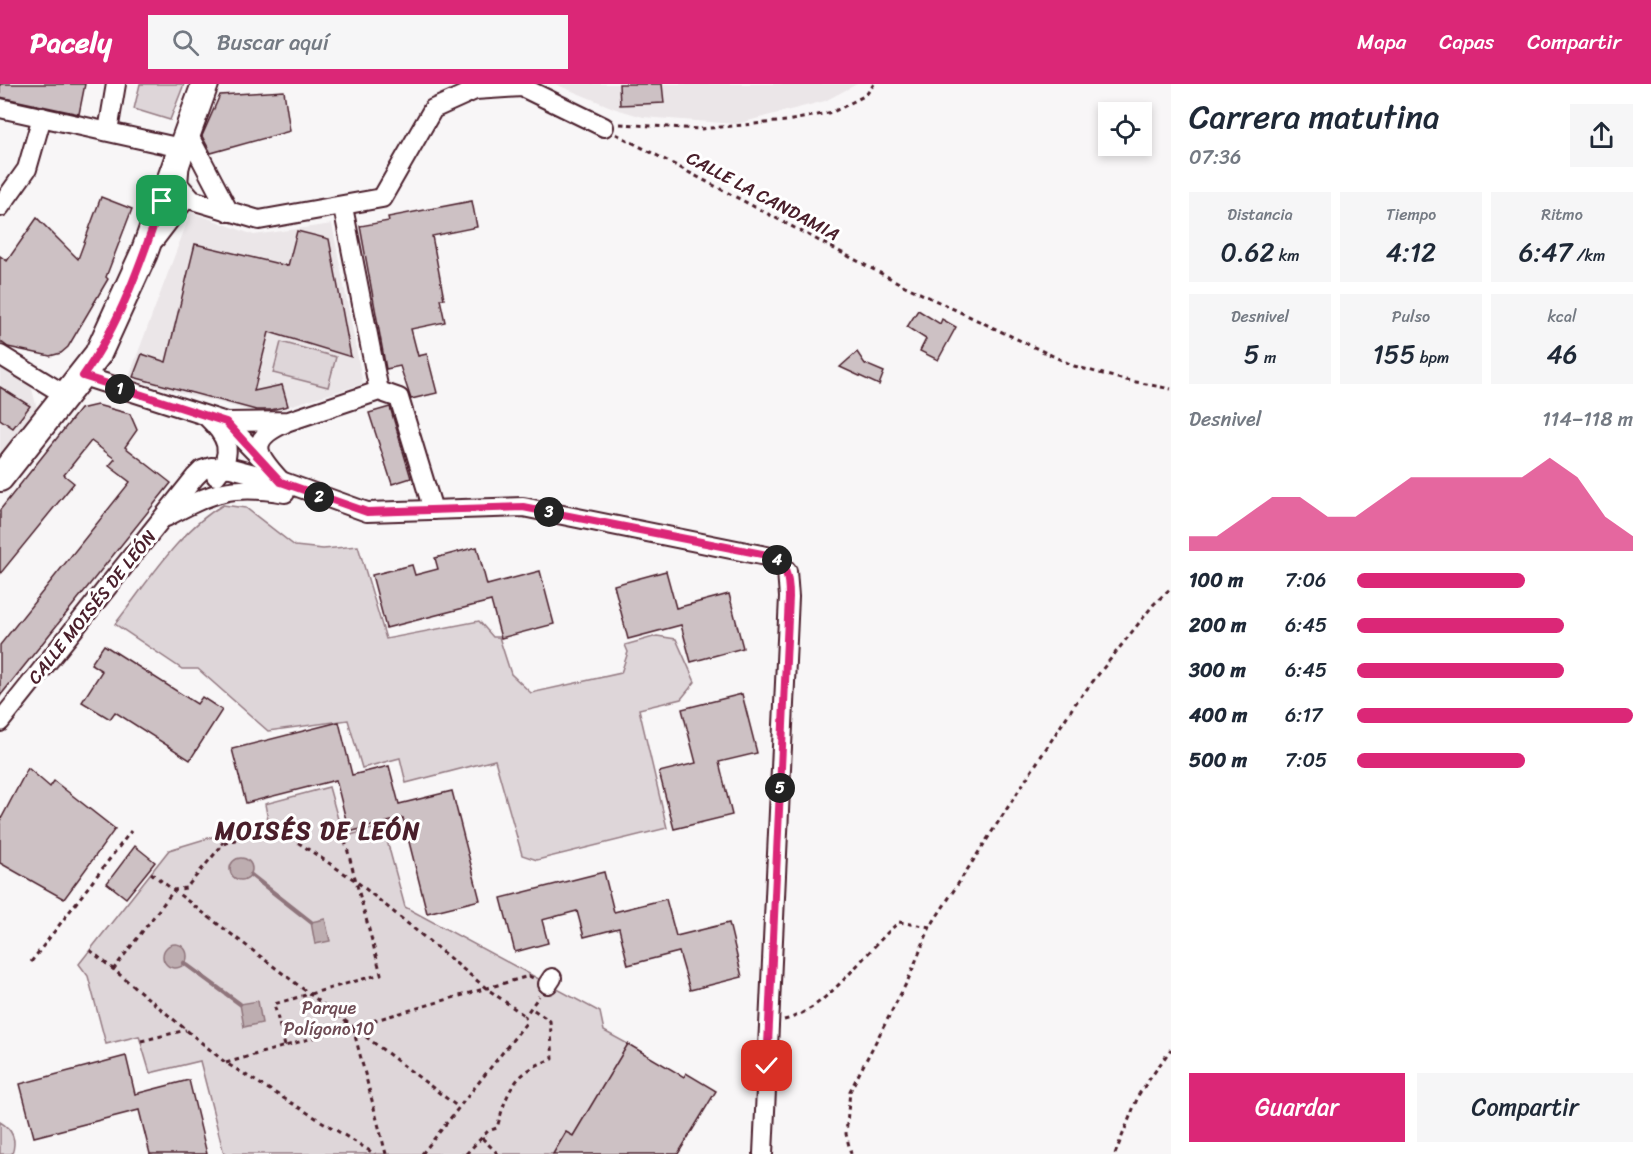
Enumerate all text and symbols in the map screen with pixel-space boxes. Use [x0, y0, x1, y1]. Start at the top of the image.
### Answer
search box [148, 15, 568, 69]
text: Pacely [30, 18, 112, 67]
text: Buscar aquí [217, 23, 329, 62]
text: Mapa [1357, 23, 1406, 61]
text: Capas [1439, 23, 1494, 61]
text: Compartir [1527, 23, 1621, 61]
icon: search [169, 26, 202, 59]
text: Carrera matutina [1189, 88, 1440, 146]
map controls [1098, 102, 1152, 156]
button: locate [1098, 102, 1152, 156]
button: share [1570, 104, 1633, 167]
text: 07:36 [1189, 140, 1241, 175]
street label: CALLE LA CANDAMIA [680, 142, 846, 250]
pin [136, 175, 187, 226]
icon: arrive [145, 184, 178, 217]
text: Distancia [1227, 200, 1293, 229]
text: Tiempo [1386, 200, 1436, 229]
text: Ritmo [1541, 200, 1583, 229]
text: 0.62 [1220, 229, 1275, 275]
text: 4:12 [1386, 229, 1436, 275]
text: 6:47 [1519, 229, 1572, 275]
text: km [1275, 241, 1300, 270]
text: /km [1572, 241, 1605, 270]
text: Desnivel [1231, 302, 1289, 331]
text: Pulso [1392, 302, 1430, 331]
text: kcal [1547, 302, 1577, 331]
text: 5 [1244, 331, 1260, 377]
text: 155 [1373, 331, 1416, 377]
text: 46 [1546, 331, 1578, 377]
text: m [1260, 343, 1276, 372]
text: bpm [1416, 343, 1449, 372]
pin: 1 [105, 374, 135, 404]
text: 1 [117, 374, 123, 403]
text: Desnivel [1189, 402, 1261, 437]
text: 114–118 m [1542, 402, 1633, 437]
pin: 2 [304, 482, 334, 512]
text: 2 [314, 482, 324, 511]
pin: 3 [534, 497, 564, 527]
text: 3 [545, 497, 553, 526]
street label: CALLE MOISÉS DE LEÓN [19, 522, 165, 691]
pin: 4 [762, 545, 792, 575]
text: 4 [772, 545, 782, 574]
text: 100 m [1189, 563, 1243, 598]
text: 7:06 [1285, 563, 1326, 598]
text: 200 m [1189, 608, 1246, 643]
text: 6:45 [1285, 608, 1327, 643]
text: 300 m [1189, 653, 1246, 688]
text: 6:45 [1285, 653, 1327, 688]
text: 400 m [1189, 698, 1247, 733]
text: 6:17 [1285, 698, 1322, 733]
text: 500 m [1189, 743, 1247, 778]
text: 7:05 [1285, 743, 1327, 778]
pin: 5 [765, 773, 795, 803]
text: 5 [775, 773, 785, 802]
district label: MOISÉS DE LEÓN [214, 810, 421, 852]
park label: Parque Polígono 10 [284, 992, 374, 1045]
pin [741, 1040, 792, 1091]
icon: check [750, 1049, 783, 1082]
button: Guardar [1189, 1073, 1405, 1142]
button: Compartir [1417, 1073, 1633, 1142]

